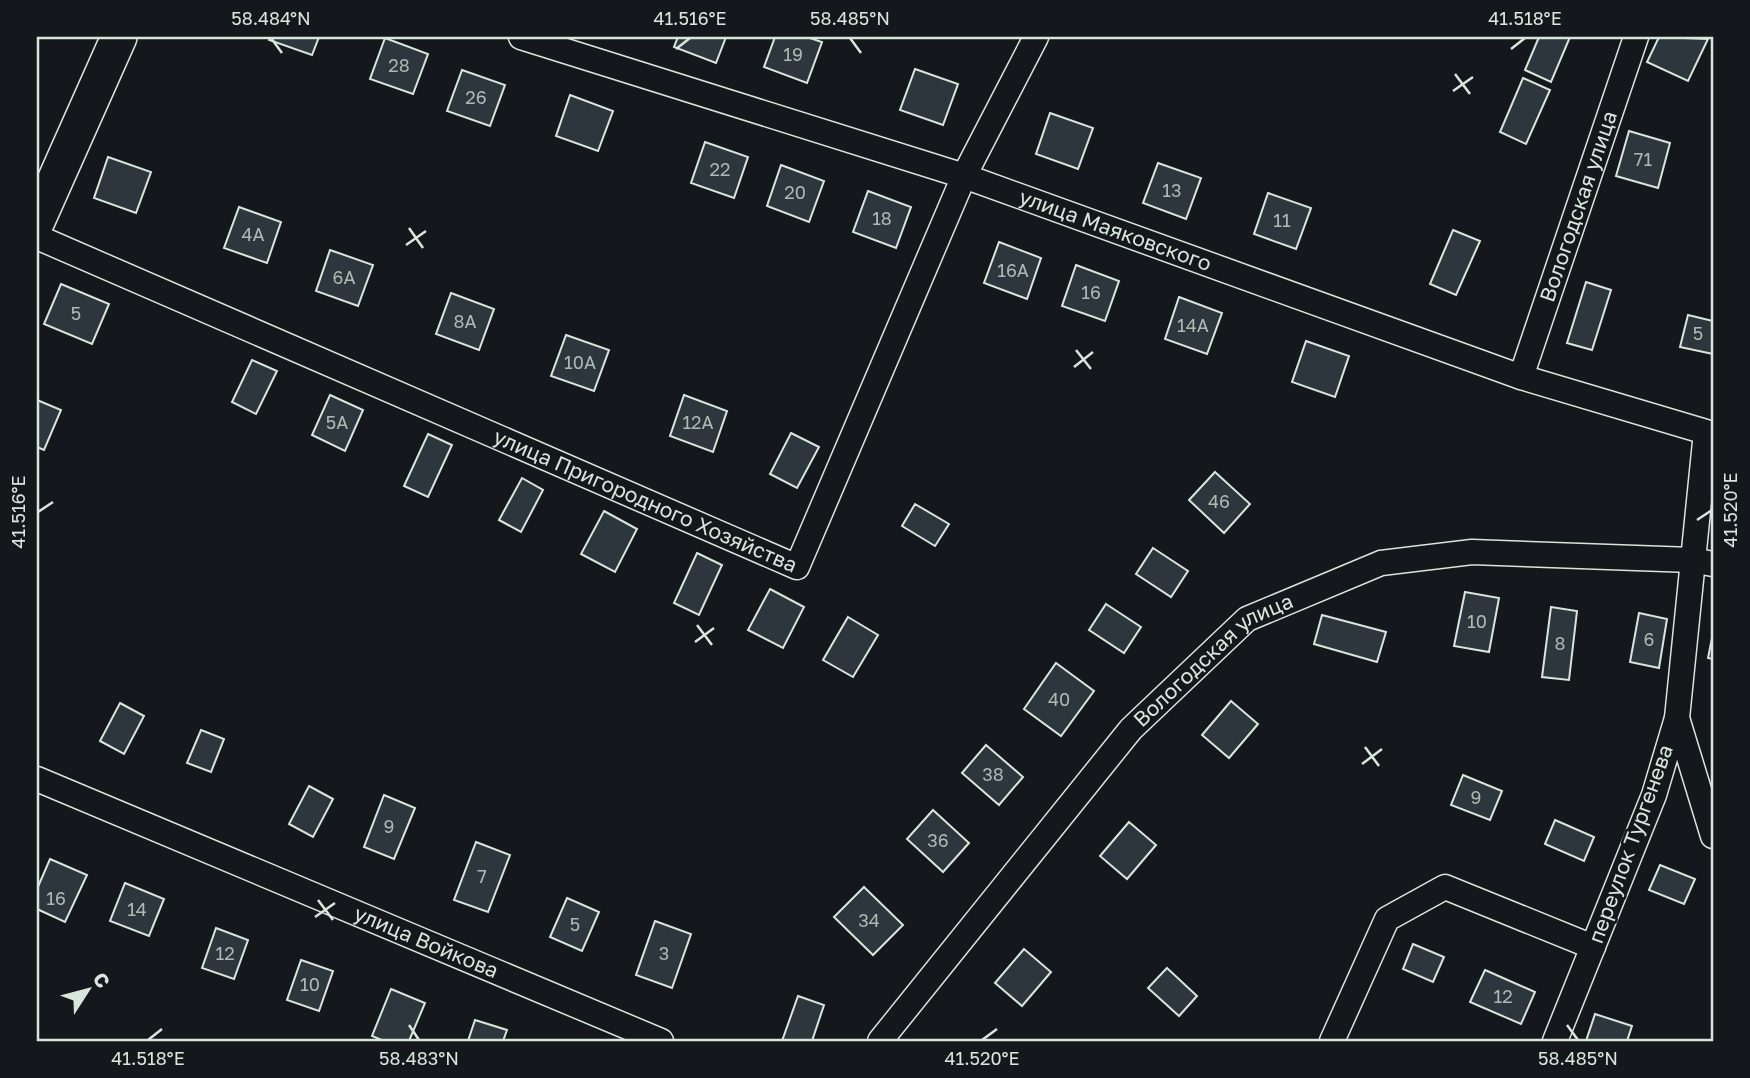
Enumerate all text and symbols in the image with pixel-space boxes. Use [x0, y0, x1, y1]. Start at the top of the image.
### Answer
text: 58.484°N [231, 7, 311, 29]
text: 41.516°E [653, 7, 727, 29]
text: 58.485°N [810, 7, 890, 29]
text: 41.518°E [1488, 7, 1562, 29]
house number: 19 [783, 43, 803, 65]
house number: 28 [388, 54, 410, 76]
house number: 26 [465, 86, 487, 108]
street label: Вологодская улица [1533, 107, 1622, 305]
house number: 71 [1634, 148, 1652, 170]
house number: 22 [710, 158, 730, 180]
house number: 13 [1162, 179, 1182, 201]
house number: 20 [784, 181, 806, 203]
street label: улица Маяковского [1016, 183, 1215, 276]
house number: 18 [872, 207, 892, 229]
house number: 11 [1273, 209, 1291, 231]
house number: 4А [241, 223, 265, 245]
house number: 16А [997, 259, 1029, 281]
house number: 6А [333, 266, 355, 288]
house number: 16 [1081, 281, 1101, 303]
house number: 5 [71, 302, 81, 324]
house number: 8А [453, 310, 477, 332]
house number: 14А [1177, 314, 1209, 336]
house number: 5 [1693, 322, 1703, 344]
house number: 10А [564, 351, 596, 373]
house number: 5А [326, 411, 348, 433]
house number: 12А [682, 411, 714, 433]
street label: улица Пригородного Хозяйства [490, 423, 801, 577]
text: 41.520°E [1719, 472, 1741, 548]
text: 41.516°E [7, 475, 29, 549]
house number: 46 [1208, 490, 1230, 512]
street label: Вологодская улица [1128, 587, 1297, 732]
house number: 10 [1467, 610, 1487, 632]
house number: 6 [1644, 628, 1654, 650]
house number: 8 [1555, 632, 1565, 654]
house number: 40 [1048, 688, 1070, 710]
street label: переулок Тургенева [1582, 741, 1678, 946]
house number: 38 [982, 763, 1004, 785]
house number: 9 [1471, 786, 1481, 808]
house number: 9 [384, 815, 394, 837]
house number: 36 [927, 829, 949, 851]
house number: 7 [477, 865, 487, 887]
house number: 16 [46, 887, 66, 909]
house number: 14 [127, 898, 147, 920]
street label: улица Войкова [350, 900, 503, 983]
house number: 34 [858, 909, 880, 931]
house number: 5 [570, 913, 580, 935]
house number: 12 [215, 942, 235, 964]
house number: 3 [659, 942, 669, 964]
north arrow [52, 956, 122, 1026]
text: С [89, 967, 115, 992]
house number: 10 [300, 973, 320, 995]
house number: 12 [1493, 985, 1513, 1007]
text: 41.518°E [111, 1047, 185, 1069]
text: 58.483°N [379, 1047, 459, 1069]
text: 41.520°E [944, 1047, 1020, 1069]
text: 58.485°N [1538, 1047, 1618, 1069]

